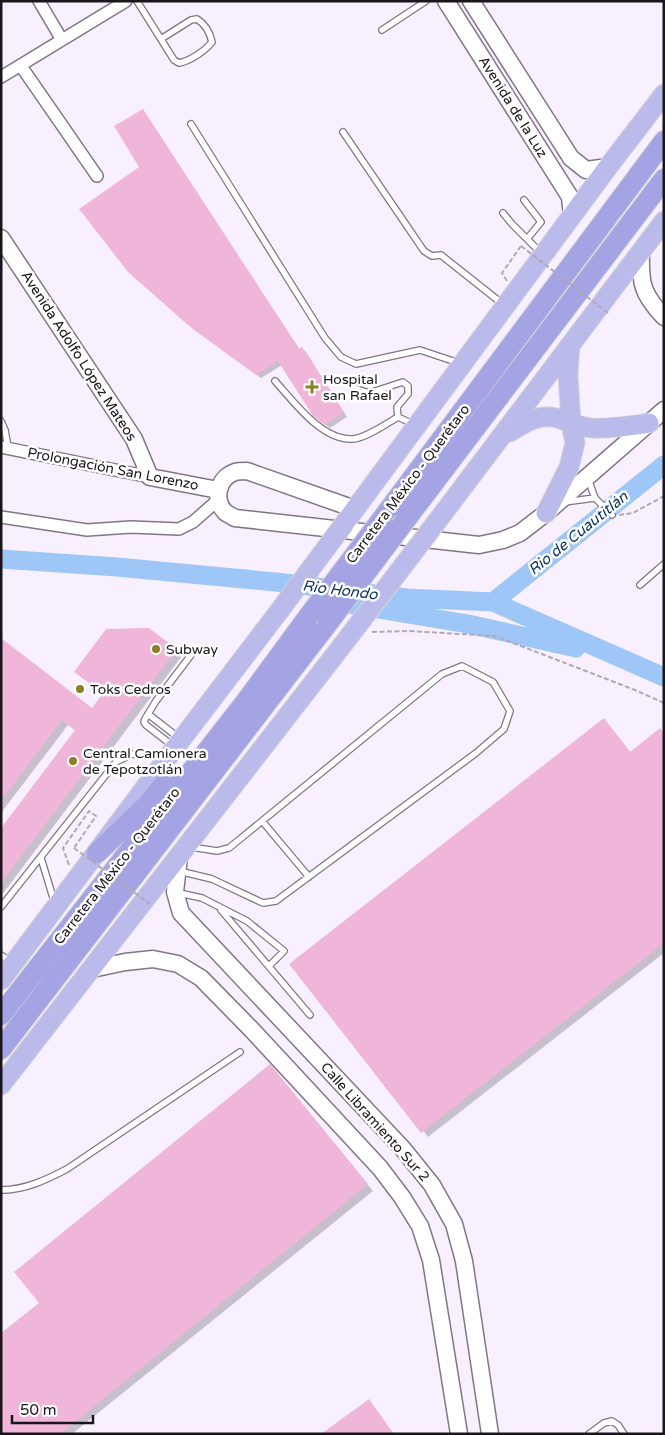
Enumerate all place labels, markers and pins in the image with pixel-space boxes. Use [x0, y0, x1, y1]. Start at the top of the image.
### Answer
place label: Hospital san Rafael [323, 371, 392, 404]
marker: Hospital san Rafael [305, 380, 319, 394]
place label: Subway [166, 641, 219, 658]
marker: Subway [150, 643, 162, 655]
place label: Toks Cedros [90, 681, 171, 698]
marker: Toks Cedros [74, 683, 86, 695]
place label: Central Camionera de Tepotzotlán [83, 745, 207, 778]
marker: Central Camionera de Tepotzotlán [67, 755, 79, 767]

